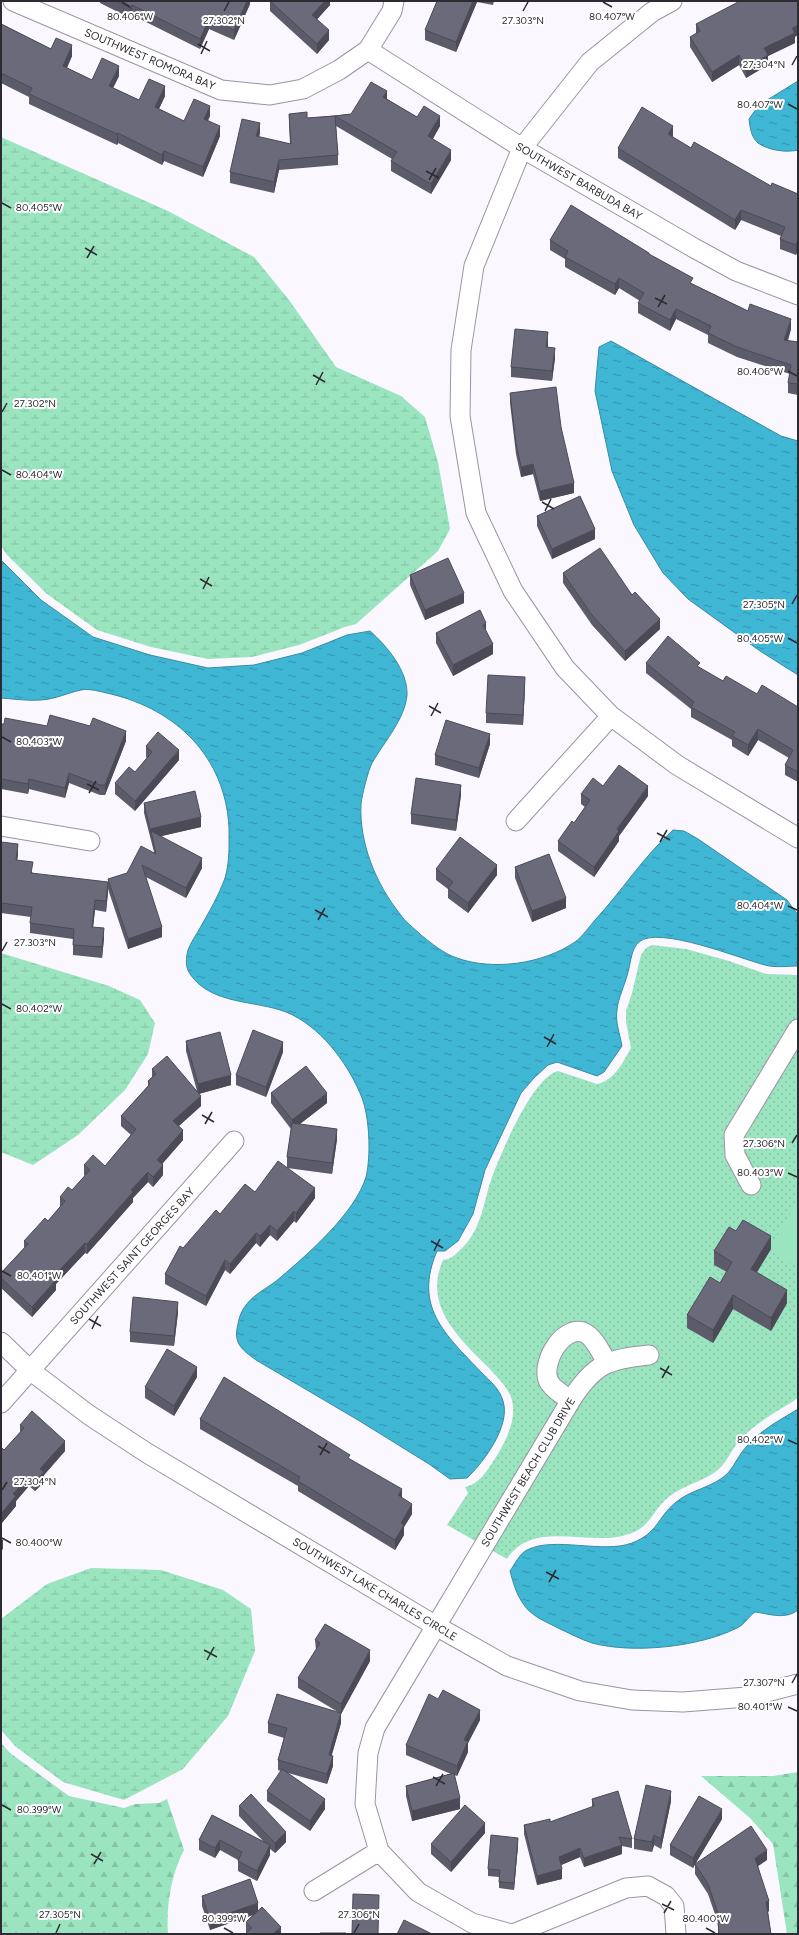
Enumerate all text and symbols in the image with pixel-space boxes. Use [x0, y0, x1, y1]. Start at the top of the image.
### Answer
text: 80.406°W [107, 10, 153, 23]
text: 80.407°W [589, 10, 635, 23]
text: 27.302°N [203, 14, 245, 27]
text: 27.303°N [502, 14, 544, 27]
street label: SOUTHWEST ROMORA BAY [82, 26, 218, 93]
text: 27.304°N [743, 58, 785, 71]
text: 80.407°W [737, 98, 783, 111]
street label: SOUTHWEST BARBUDA BAY [513, 140, 645, 223]
text: 80.405°W [16, 201, 63, 214]
text: 80.406°W [737, 365, 783, 378]
text: 27.302°N [14, 397, 56, 410]
text: 80.404°W [16, 468, 63, 481]
text: 27.305°N [743, 598, 785, 611]
text: 80.405°W [737, 632, 784, 645]
text: 80.403°W [16, 735, 62, 748]
text: 80.404°W [737, 899, 784, 912]
text: 27.303°N [14, 936, 56, 949]
text: 80.402°W [16, 1002, 62, 1015]
text: 27.306°N [743, 1137, 785, 1150]
text: 80.403°W [737, 1166, 783, 1179]
street label: SOUTHWEST SAINT GEORGES BAY [67, 1185, 198, 1327]
text: 80.401°W [17, 1269, 62, 1282]
street label: SOUTHWEST BEACH CLUB DRIVE [479, 1395, 578, 1549]
text: 80.402°W [737, 1433, 783, 1446]
text: 27.304°N [14, 1475, 56, 1488]
street label: SOUTHWEST LAKE CHARLES CIRCLE [290, 1535, 459, 1644]
text: 80.400°W [16, 1536, 63, 1549]
text: 27.307°N [743, 1676, 785, 1689]
text: 80.401°W [738, 1700, 783, 1713]
text: 80.399°W [17, 1803, 62, 1816]
text: 27.305°N [39, 1908, 81, 1921]
text: 27.306°N [338, 1908, 380, 1921]
text: 80.399°W [202, 1912, 247, 1925]
text: 80.400°W [683, 1912, 730, 1925]

